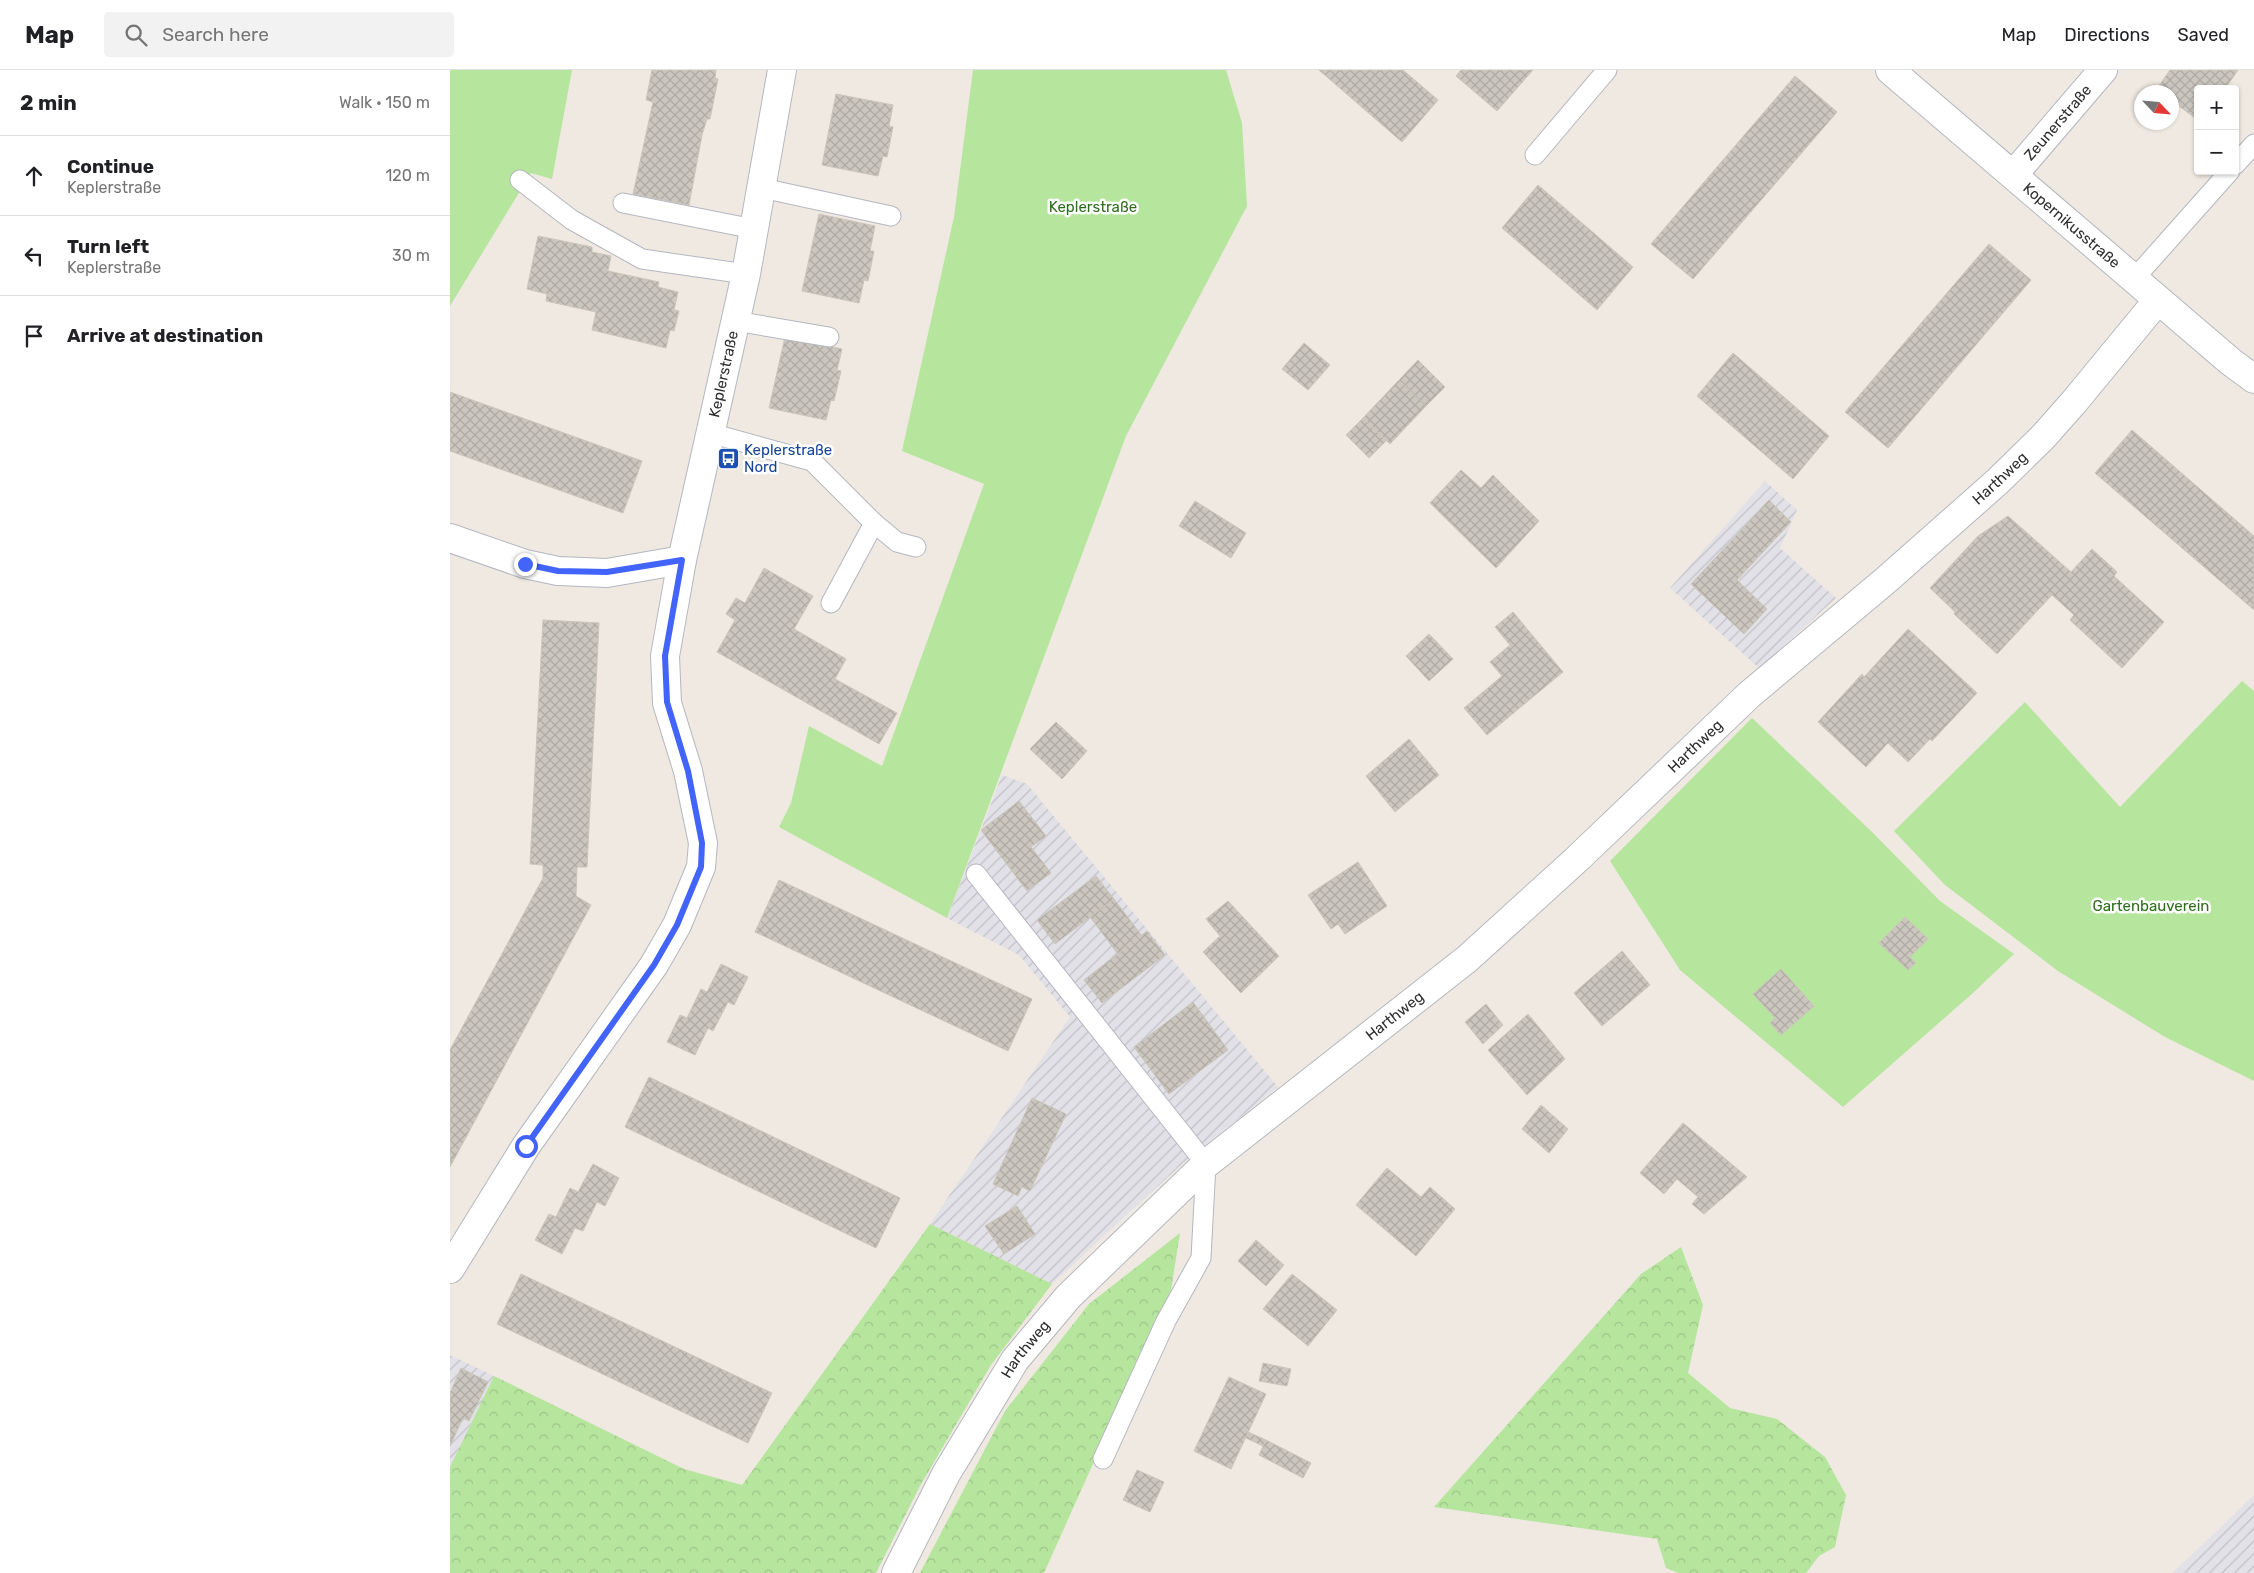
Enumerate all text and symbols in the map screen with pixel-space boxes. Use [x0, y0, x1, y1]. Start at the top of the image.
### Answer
search box [104, 12, 454, 57]
text: Map [25, 21, 74, 49]
icon: search [122, 21, 150, 49]
text: Search here [162, 23, 269, 46]
text: Map [2001, 24, 2036, 46]
text: Directions [2064, 24, 2150, 46]
text: Saved [2178, 24, 2229, 46]
street label: Zeunerstraße [2020, 81, 2095, 164]
north arrow [2134, 85, 2179, 130]
map controls [2194, 85, 2239, 175]
button: + [2194, 85, 2239, 130]
text: 2 min [20, 90, 77, 115]
text: Walk · 150 m [339, 93, 430, 112]
button: − [2194, 130, 2239, 175]
text: Continue [67, 155, 154, 178]
icon: ahead [20, 162, 48, 190]
text: 120 m [385, 166, 430, 185]
text: Keplerstraße [67, 178, 161, 197]
street label: Kopernikusstraße [2019, 179, 2124, 272]
park label: Keplerstraße [1049, 198, 1137, 216]
text: Turn left [67, 235, 149, 258]
icon: left [20, 242, 48, 270]
text: 30 m [392, 246, 430, 265]
text: Keplerstraße [67, 258, 161, 277]
icon: arrive [20, 322, 48, 350]
text: Arrive at destination [67, 324, 263, 347]
street label: Keplerstraße [705, 329, 742, 419]
place label: Keplerstraße Nord [744, 441, 832, 476]
bus stop icon: Keplerstraße Nord [716, 447, 740, 471]
street label: Harthweg [1969, 448, 2031, 508]
route end [514, 553, 537, 576]
street label: Harthweg [1664, 716, 1726, 777]
park label: Gartenbauverein [2093, 897, 2209, 915]
street label: Harthweg [1362, 988, 1427, 1044]
route start [515, 1135, 538, 1158]
street label: Harthweg [997, 1317, 1054, 1381]

